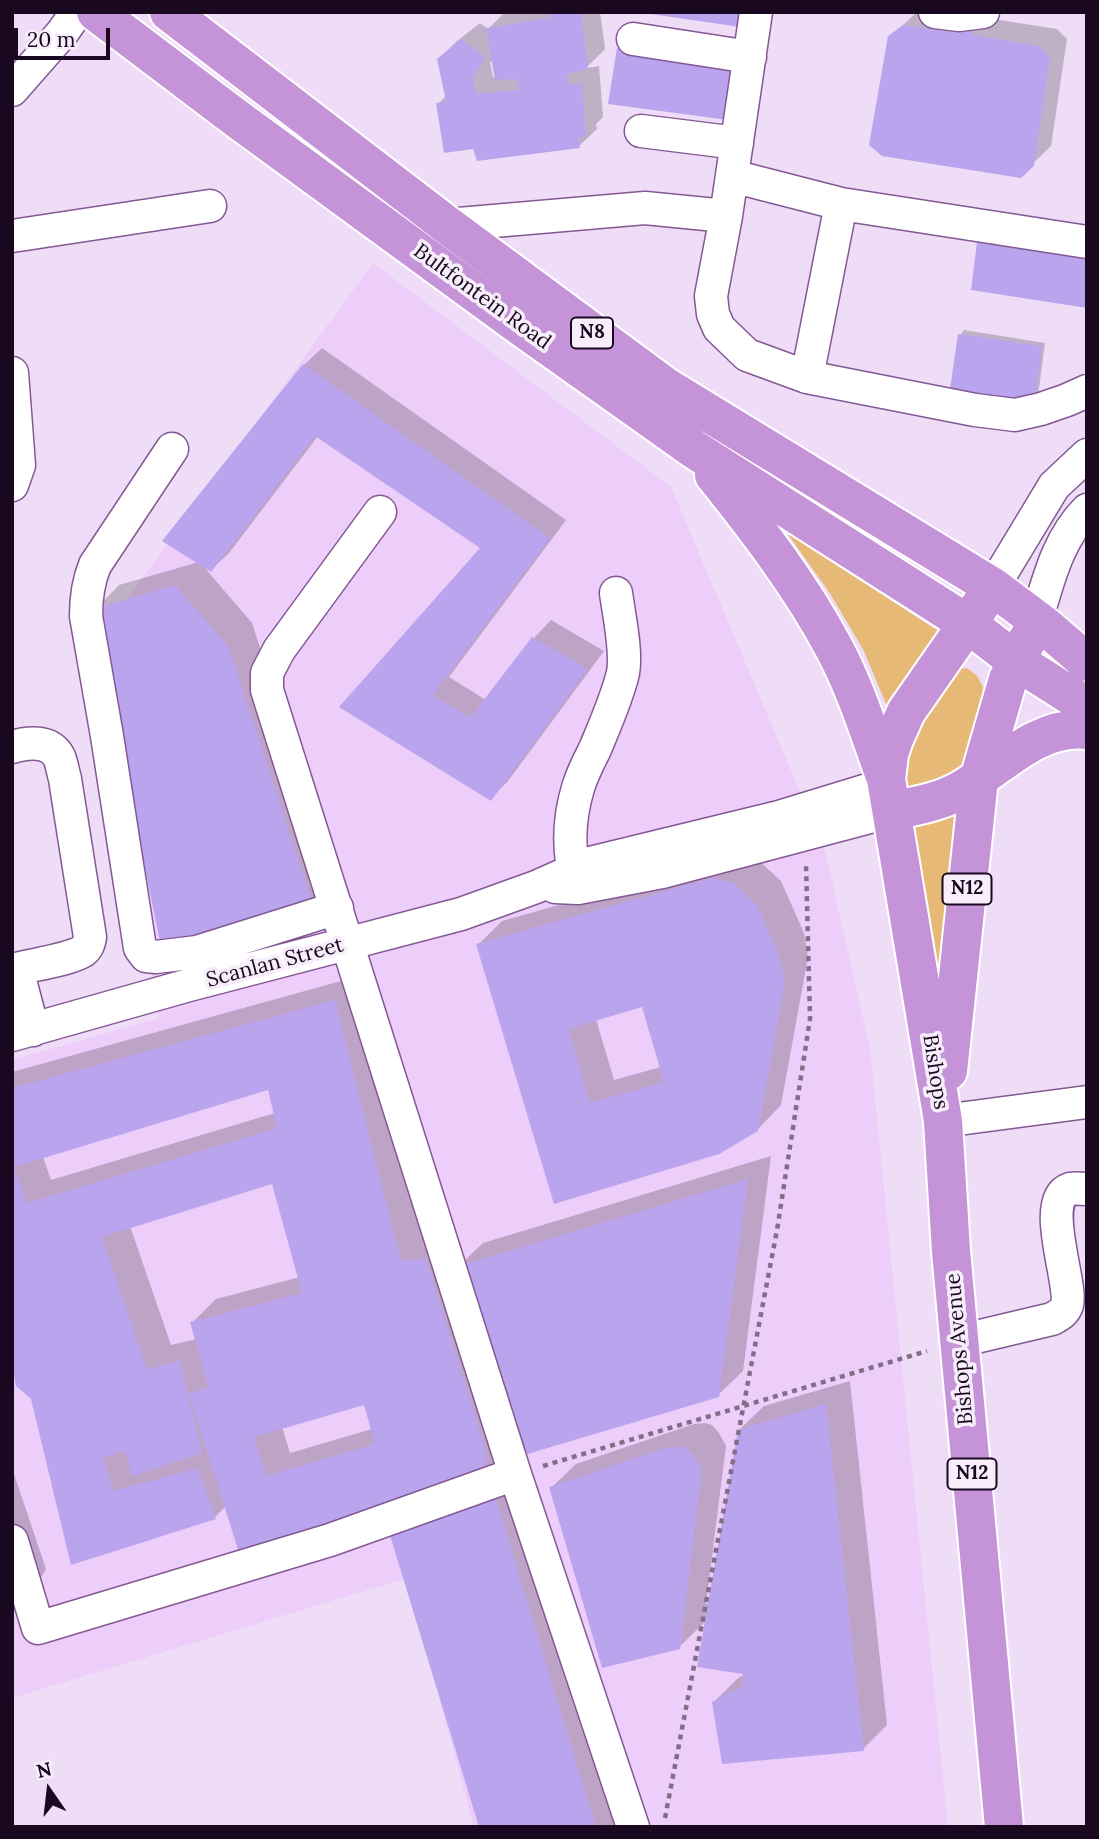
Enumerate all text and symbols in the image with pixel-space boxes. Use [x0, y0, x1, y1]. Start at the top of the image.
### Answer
scale bar [18, 14, 114, 58]
text: 20 m [27, 26, 76, 53]
street label: Bultfontein Road [408, 239, 556, 355]
road number: N8 [571, 318, 613, 348]
road number: N12 [942, 874, 992, 904]
street label: Scanlan Street [204, 933, 346, 993]
street label: Bishops [917, 1033, 953, 1111]
street label: Bishops Avenue [941, 1272, 979, 1426]
road number: N12 [948, 1458, 996, 1490]
north arrow [14, 1755, 84, 1825]
text: N [34, 1756, 54, 1783]

